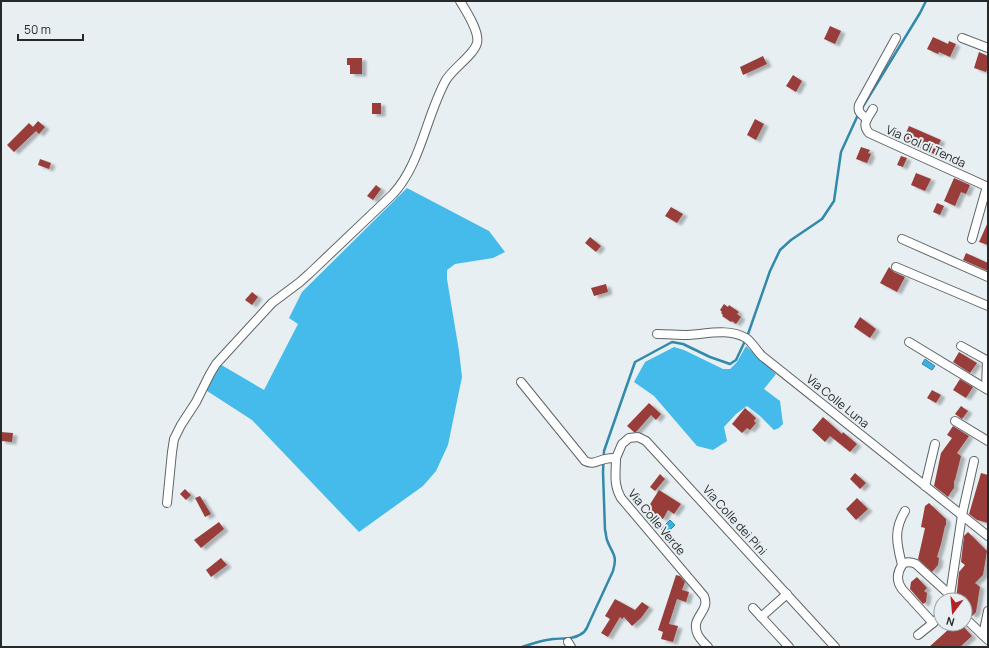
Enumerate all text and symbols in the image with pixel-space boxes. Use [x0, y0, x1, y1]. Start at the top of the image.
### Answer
scale bar [18, 16, 83, 42]
text: 50 m [24, 21, 51, 38]
street label: Via Col di Tenda [883, 121, 969, 171]
street label: Via Colle Luna [803, 370, 873, 432]
street label: Via Colle dei Pini [699, 481, 771, 559]
street label: Via Colle Verde [624, 485, 690, 559]
north arrow [933, 592, 973, 632]
text: N [944, 614, 956, 630]

